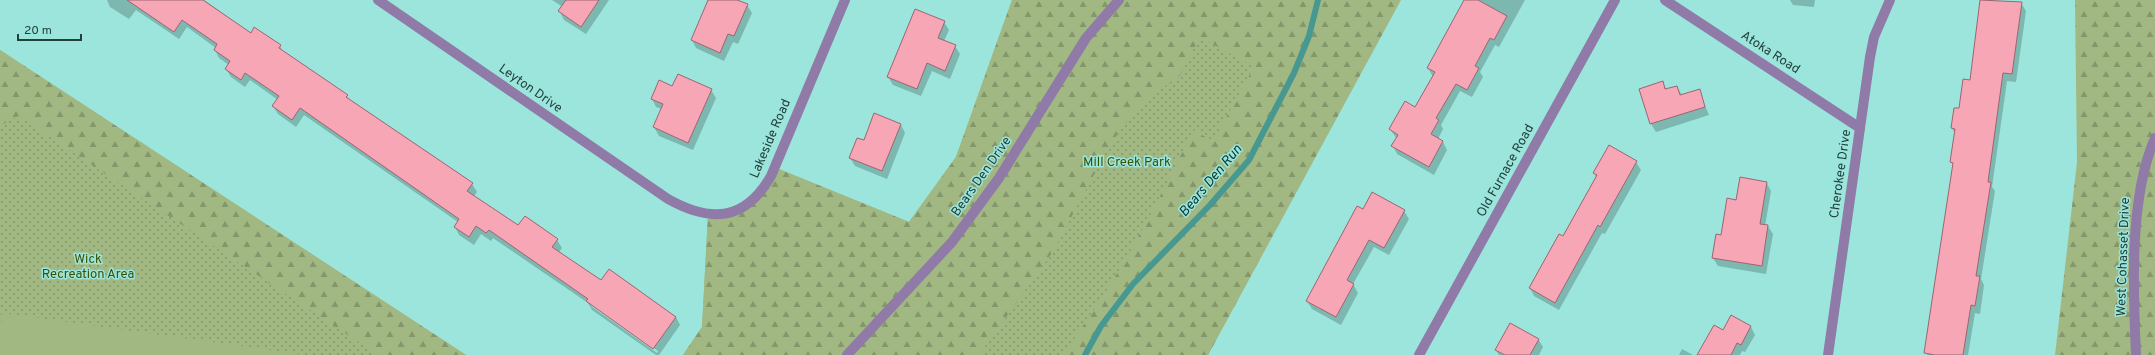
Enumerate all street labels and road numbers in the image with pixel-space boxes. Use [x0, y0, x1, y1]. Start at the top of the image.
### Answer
street label: Atoka Road [1737, 28, 1803, 78]
street label: Leyton Drive [495, 61, 565, 117]
street label: Lakeside Road [747, 97, 795, 181]
street label: Old Furnace Road [1474, 122, 1538, 220]
street label: Cherokee Drive [1827, 129, 1855, 219]
street label: Bears Den Drive [949, 134, 1015, 220]
street label: West Cohasset Drive [2114, 197, 2134, 317]

